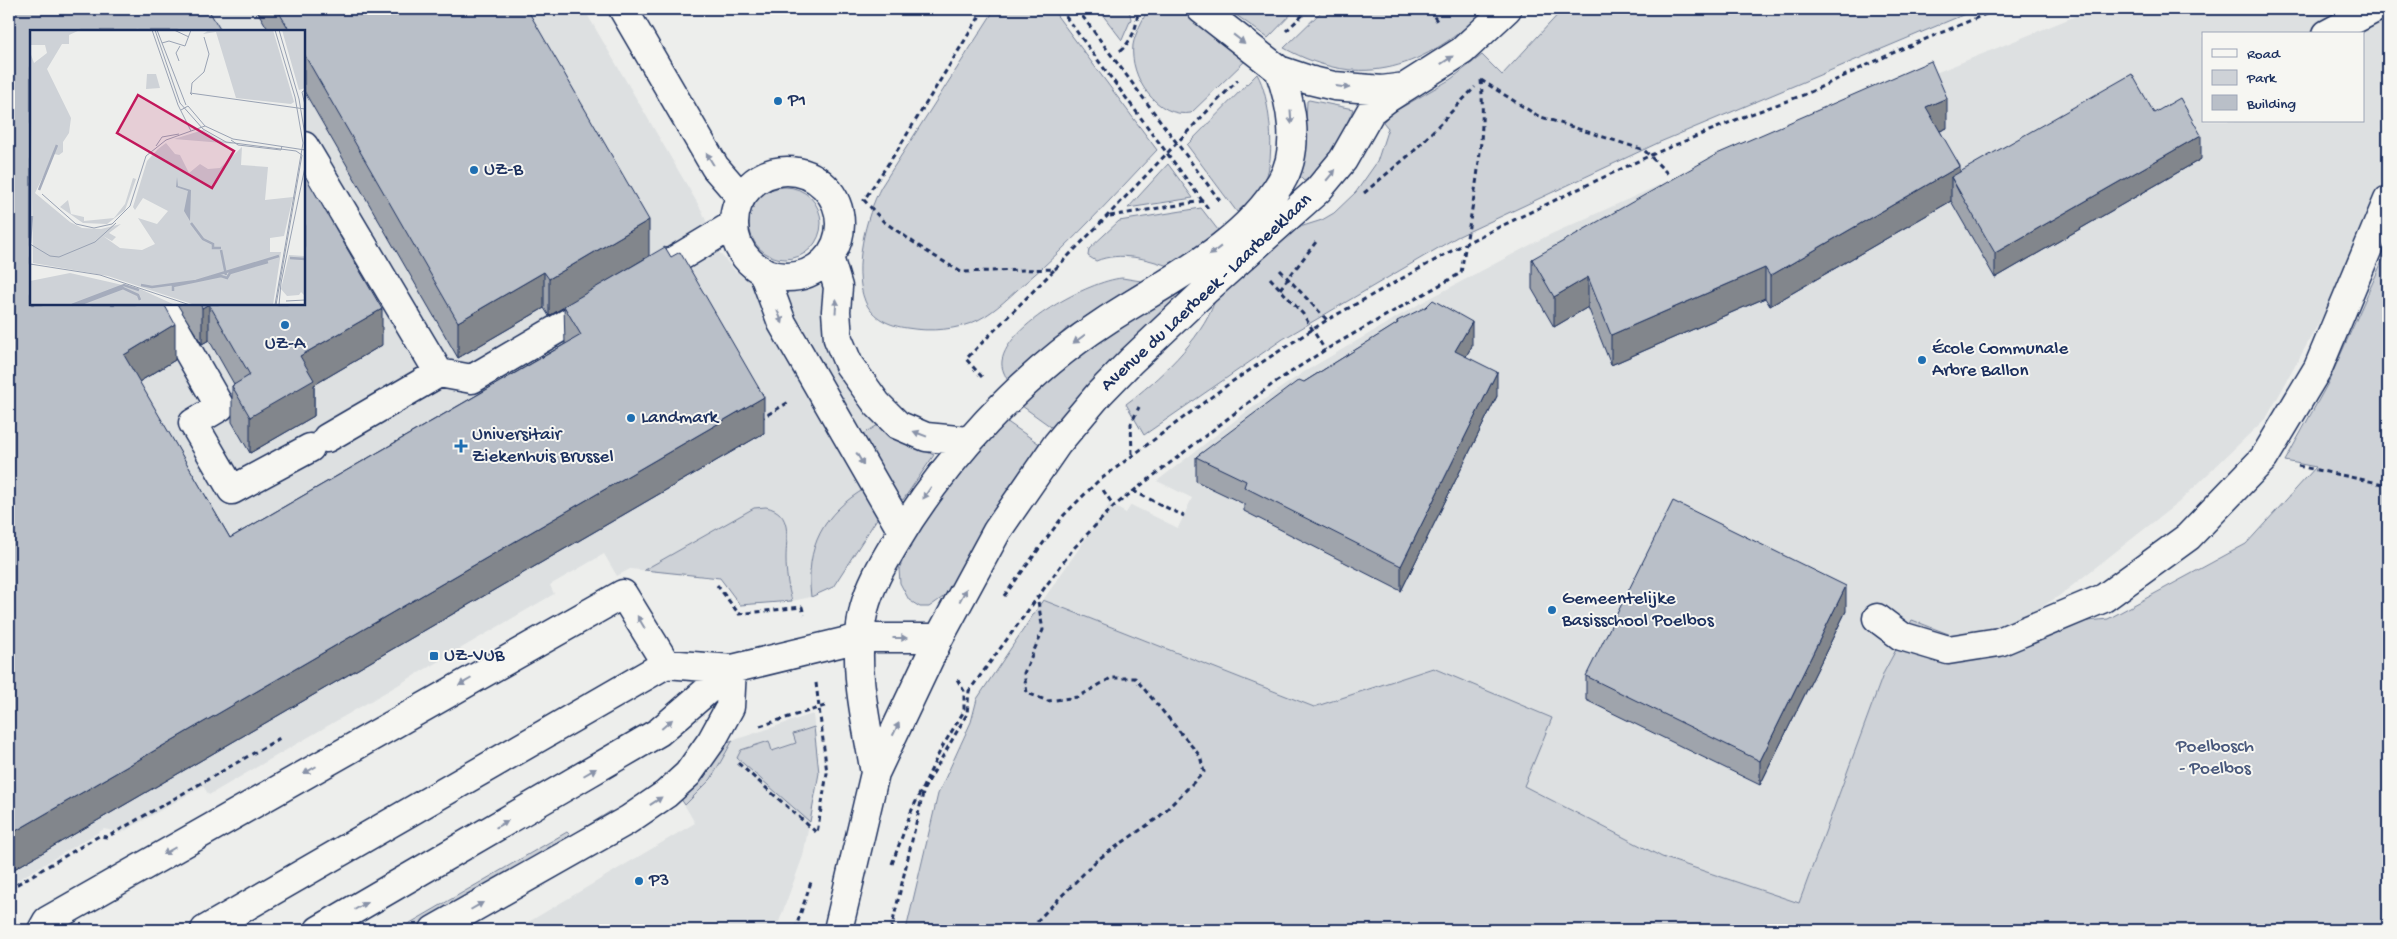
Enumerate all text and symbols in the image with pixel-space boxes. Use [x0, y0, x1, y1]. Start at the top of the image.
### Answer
inset map [30, 30, 305, 305]
legend [2202, 32, 2364, 122]
one-way arrow [1232, 33, 1245, 44]
text: Road [2247, 46, 2281, 64]
one-way arrow [1440, 55, 1454, 65]
text: Park [2246, 70, 2277, 88]
one-way arrow [1335, 83, 1351, 91]
place label: P1 [787, 90, 806, 113]
marker: P1 [772, 95, 784, 107]
text: Building [2246, 96, 2296, 114]
one-way arrow [1287, 109, 1295, 125]
one-way arrow [706, 153, 715, 166]
place label: UZ-B [484, 159, 524, 182]
marker: UZ-B [468, 164, 480, 176]
one-way arrow [1325, 169, 1336, 182]
street label: Avenue du Laerbeek - Laarbeeklaan [1097, 189, 1317, 397]
one-way arrow [1209, 245, 1222, 256]
one-way arrow [833, 298, 841, 314]
one-way arrow [777, 310, 785, 324]
marker: UZ-A [279, 319, 291, 331]
place label: UZ-A [265, 333, 307, 356]
one-way arrow [1072, 334, 1086, 344]
place label: École Communale Arbre Ballon [1932, 338, 2068, 383]
marker: École Communale Arbre Ballon [1916, 354, 1928, 366]
place label: Landmark [641, 407, 719, 430]
marker: Landmark [625, 412, 637, 424]
place label: Universitair Ziekenhuis Brussel [472, 424, 614, 469]
one-way arrow [912, 430, 927, 438]
marker: Universitair Ziekenhuis Brussel [454, 439, 468, 453]
one-way arrow [856, 452, 865, 465]
one-way arrow [922, 487, 932, 500]
one-way arrow [958, 588, 967, 602]
place label: Gemeentelijke Basisschool Poelbos [1561, 588, 1715, 633]
marker: Gemeentelijke Basisschool Poelbos [1546, 604, 1558, 616]
one-way arrow [636, 616, 645, 629]
one-way arrow [892, 634, 908, 642]
place label: UZ-VUB [444, 645, 506, 668]
marker: UZ-VUB [428, 650, 440, 662]
one-way arrow [458, 678, 471, 687]
one-way arrow [661, 719, 674, 730]
one-way arrow [893, 722, 901, 736]
park label: Poelbosch - Poelbos [2175, 736, 2254, 781]
one-way arrow [304, 765, 317, 774]
one-way arrow [584, 767, 597, 776]
one-way arrow [650, 796, 663, 806]
one-way arrow [495, 819, 508, 828]
one-way arrow [163, 846, 176, 855]
place label: P3 [648, 870, 669, 893]
marker: P3 [633, 875, 645, 887]
one-way arrow [354, 902, 369, 910]
one-way arrow [469, 902, 484, 910]

